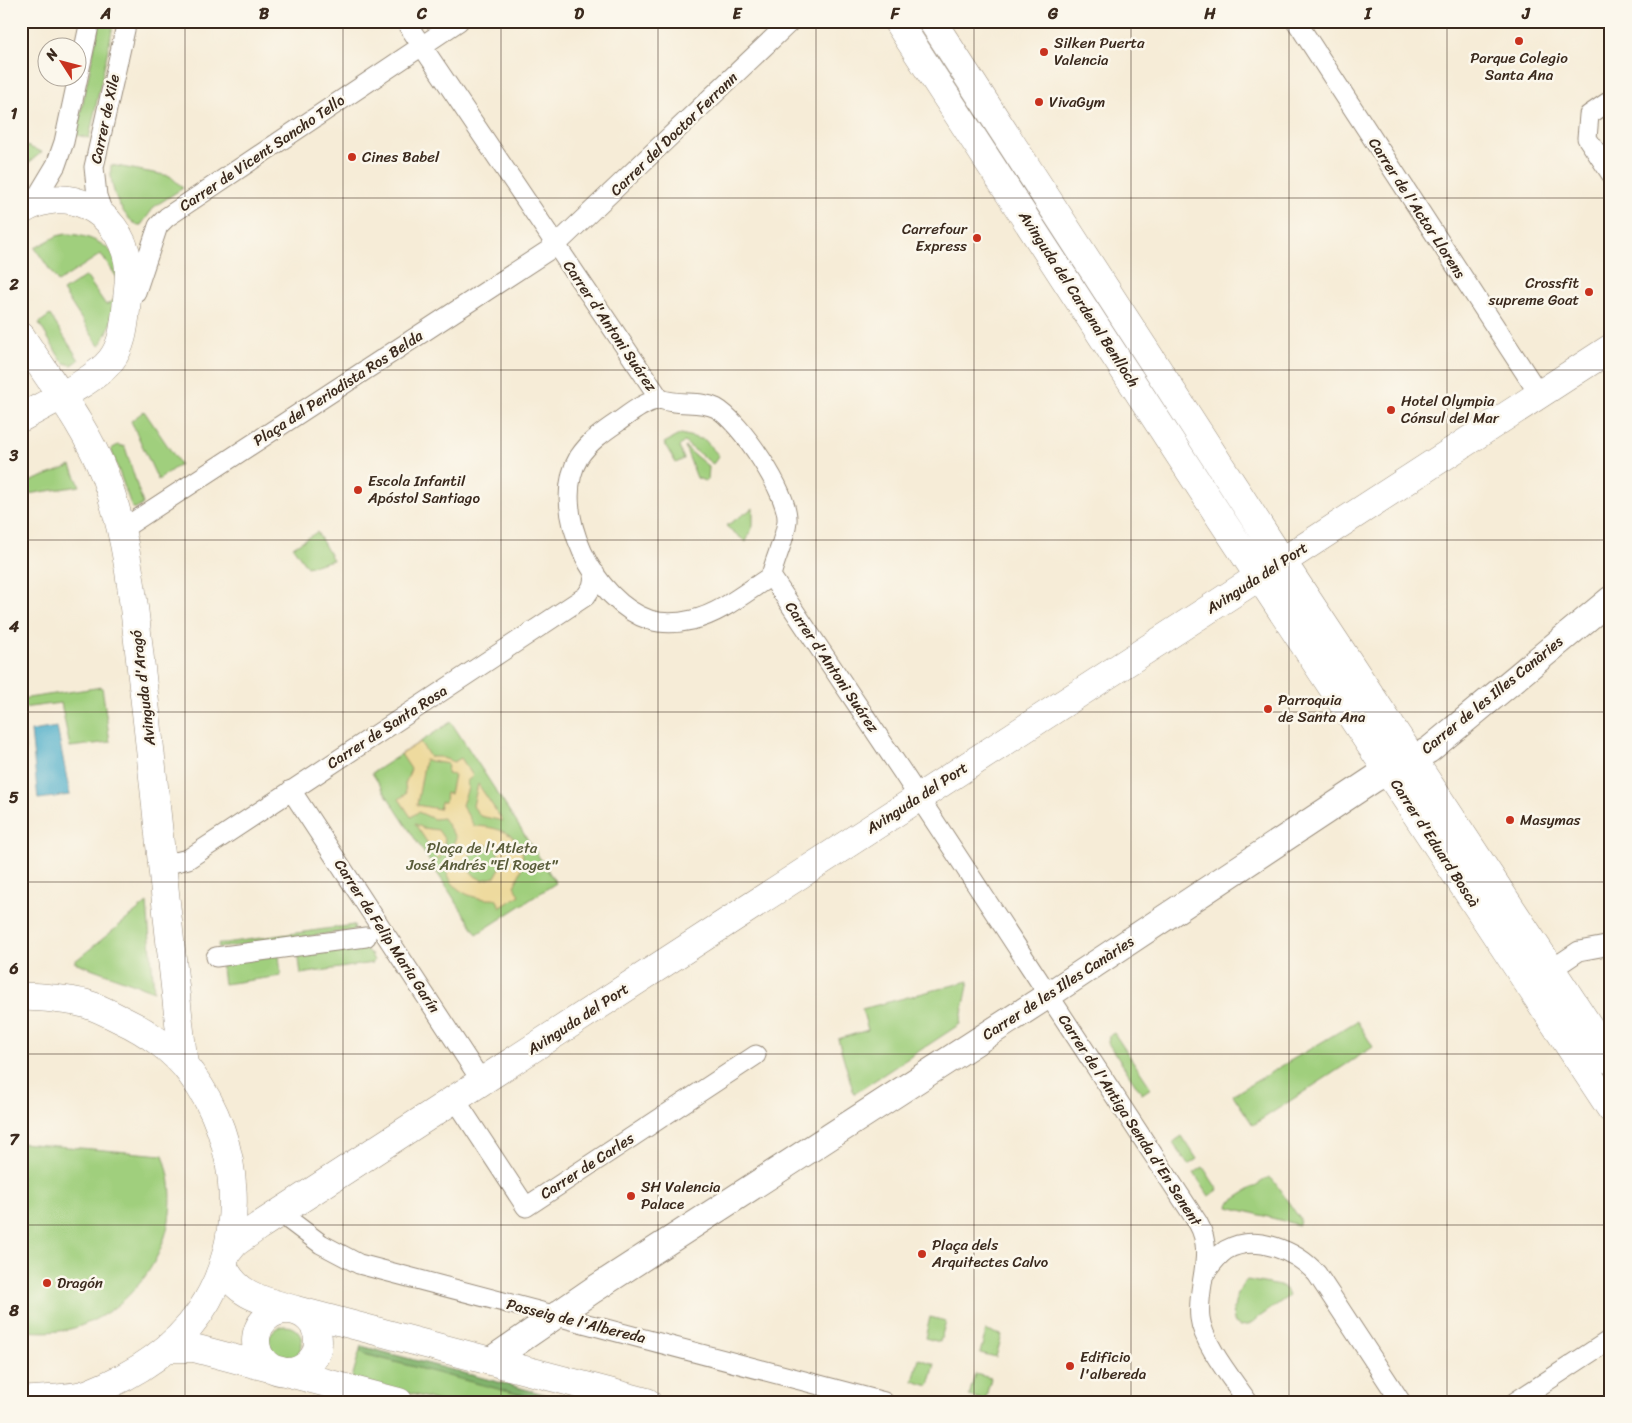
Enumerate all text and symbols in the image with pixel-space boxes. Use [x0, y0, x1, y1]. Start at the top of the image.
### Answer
text: A [100, 0, 111, 28]
text: B [259, 0, 270, 28]
text: C [416, 0, 428, 28]
text: D [574, 0, 584, 28]
text: E [733, 0, 743, 28]
text: F [890, 0, 901, 28]
text: G [1047, 0, 1059, 28]
text: H [1203, 0, 1216, 28]
text: I [1364, 0, 1373, 28]
text: J [1521, 0, 1531, 28]
place label: Silken Puerta Valencia [1054, 30, 1145, 73]
marker: Parque Colegio Santa Ana [1513, 35, 1525, 47]
north arrow [38, 38, 88, 88]
text: N [38, 43, 65, 67]
place label: Parque Colegio Santa Ana [1470, 45, 1568, 88]
marker: Silken Puerta Valencia [1038, 46, 1050, 58]
street label: Carrer del Doctor Ferrann [604, 66, 744, 202]
street label: Carrer de Xile [83, 71, 127, 166]
street label: Carrer de Vicent Sancho Tello [174, 87, 351, 218]
place label: VivaGym [1049, 89, 1105, 115]
marker: VivaGym [1033, 96, 1045, 108]
text: 1 [11, 99, 18, 128]
street label: Carrer de l'Actor Llorens [1361, 132, 1473, 285]
place label: Cines Babel [362, 144, 440, 170]
marker: Cines Babel [346, 151, 358, 163]
street label: Avinguda del Cardenal Benlloch [1011, 205, 1146, 393]
place label: Carrefour Express [902, 216, 968, 259]
marker: Carrefour Express [971, 232, 983, 244]
street label: Carrer d'Antoni Suárez [556, 255, 664, 398]
text: 2 [8, 270, 19, 299]
place label: Crossfit supreme Goat [1488, 270, 1579, 313]
marker: Crossfit supreme Goat [1583, 286, 1595, 298]
street label: Plaça del Periodista Ros Belda [248, 323, 429, 453]
place label: Hotel Olympia Cónsul del Mar [1401, 388, 1500, 431]
marker: Hotel Olympia Cónsul del Mar [1385, 404, 1397, 416]
text: 3 [9, 441, 19, 470]
place label: Escola Infantil Apóstol Santiago [367, 468, 480, 511]
marker: Escola Infantil Apóstol Santiago [352, 484, 364, 496]
street label: Avinguda del Port [1200, 535, 1314, 621]
street label: Carrer d'Antoni Suárez [778, 596, 886, 739]
text: 4 [8, 612, 19, 641]
street label: Avinguda d'Aragó [123, 628, 163, 748]
street label: Carrer de les Illes Canàries [1415, 629, 1570, 761]
street label: Carrer de Santa Rosa [321, 678, 453, 776]
place label: Parroquia de Santa Ana [1278, 687, 1366, 730]
marker: Parroquia de Santa Ana [1262, 703, 1274, 715]
street label: Avinguda del Port [860, 755, 974, 841]
street label: Carrer d'Eduard Boscà [1384, 773, 1487, 913]
text: 5 [9, 783, 19, 812]
place label: Masymas [1520, 807, 1581, 833]
marker: Masymas [1504, 814, 1516, 826]
park label: Plaça de l'Atleta José Andrés "El Roget" [405, 835, 558, 878]
street label: Carrer de Felip Maria Garín [327, 854, 447, 1018]
street label: Carrer de les Illes Canàries [977, 928, 1140, 1047]
text: 6 [8, 954, 19, 983]
street label: Avinguda del Port [521, 976, 635, 1062]
street label: Carrer de l'Antiga Senda d'En Senent [1051, 1009, 1209, 1232]
text: 7 [9, 1125, 20, 1154]
street label: Carrer de Carles [535, 1126, 639, 1206]
place label: SH Valencia Palace [641, 1174, 721, 1217]
marker: SH Valencia Palace [625, 1190, 637, 1202]
place label: Plaça dels Arquitectes Calvo [931, 1232, 1049, 1275]
marker: Plaça dels Arquitectes Calvo [916, 1248, 928, 1260]
place label: Dragón [57, 1270, 103, 1296]
marker: Dragón [41, 1277, 53, 1289]
street label: Passeig de l'Albereda [504, 1291, 649, 1351]
text: 8 [8, 1296, 19, 1325]
place label: Edificio l'albereda [1080, 1344, 1147, 1387]
marker: Edificio l'albereda [1064, 1360, 1076, 1372]

